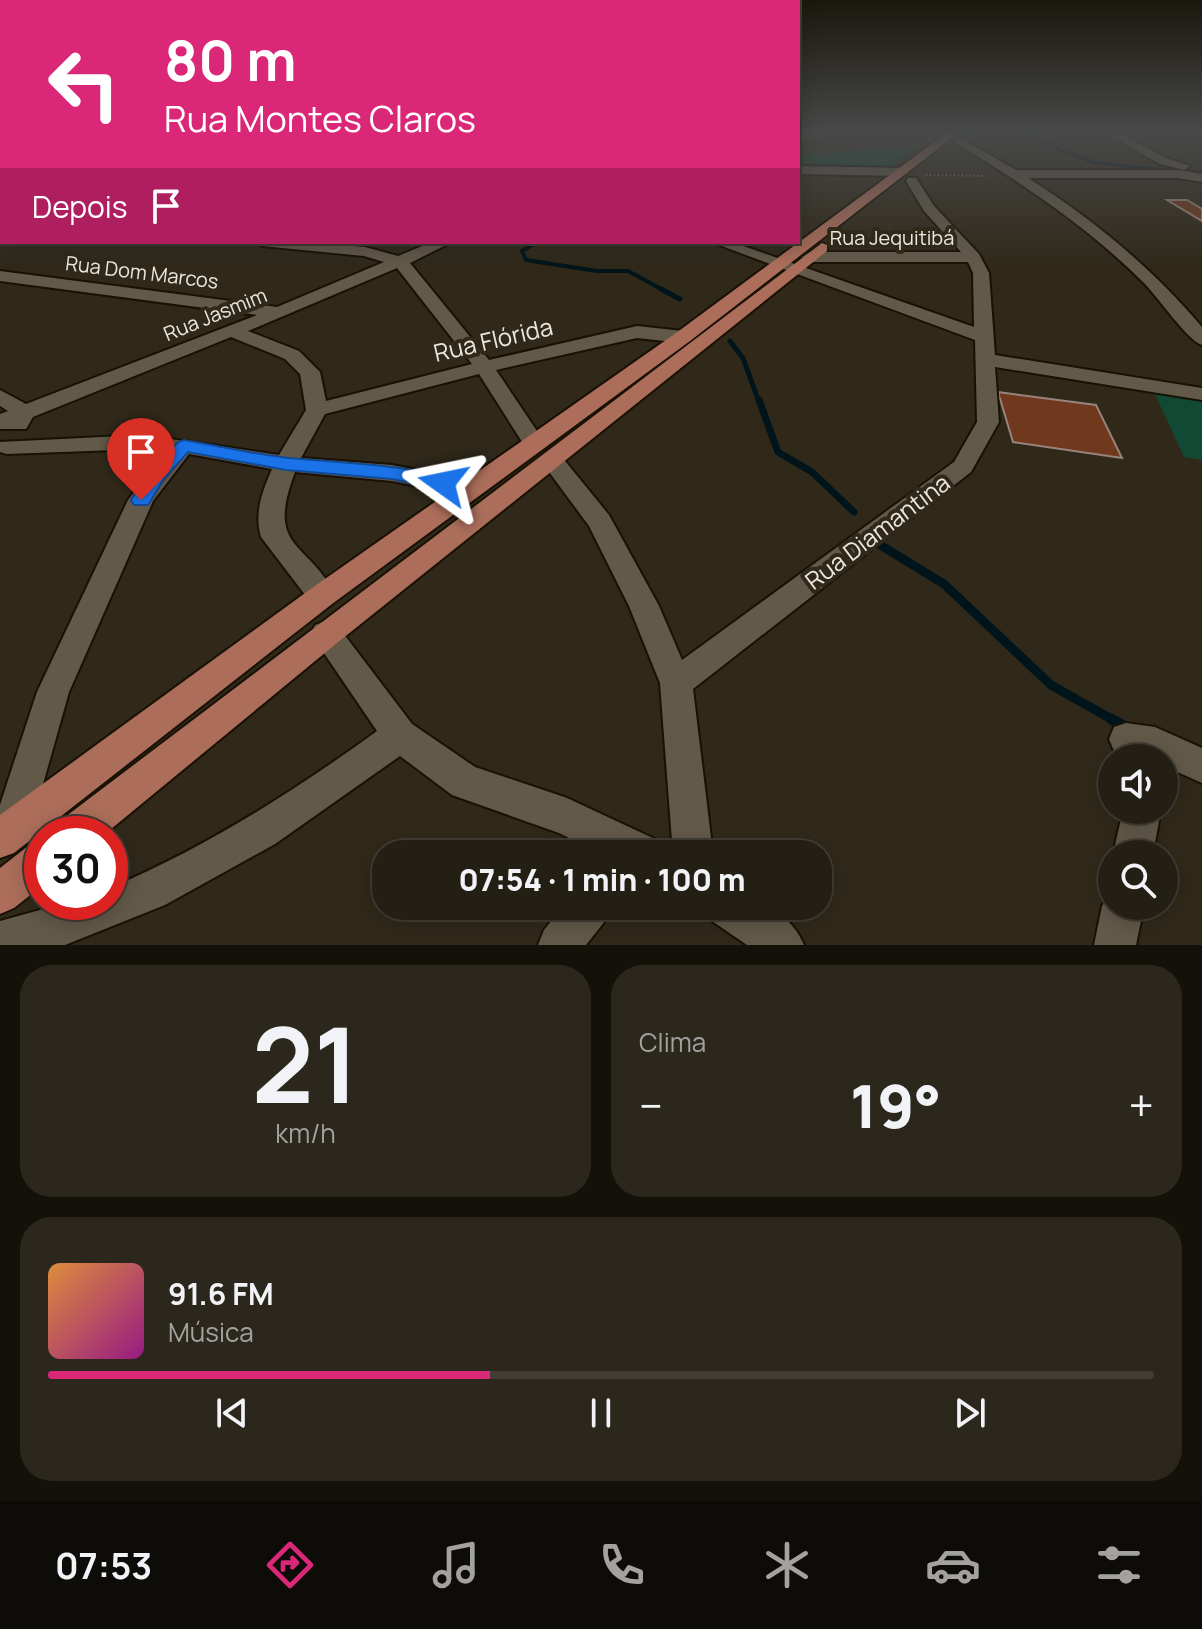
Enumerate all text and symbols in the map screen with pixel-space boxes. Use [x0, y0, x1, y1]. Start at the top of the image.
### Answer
text: 80 m [164, 21, 297, 98]
icon: left [32, 32, 136, 136]
text: Rua Montes Claros [164, 94, 476, 143]
icon: arrive [144, 184, 188, 228]
text: Depois [32, 186, 128, 227]
street label: Rua Jequitibá [830, 224, 954, 251]
street label: Rua Dom Marcos [64, 249, 220, 295]
street label: Rua Jasmim [159, 281, 271, 347]
street label: Rua Flórida [430, 309, 556, 369]
pin [107, 418, 175, 500]
icon: arrive [119, 430, 163, 474]
position arrow [401, 441, 485, 525]
street label: Rua Diamantina [798, 466, 956, 596]
map controls [1098, 744, 1178, 920]
button: sound [1098, 744, 1178, 824]
speed limit sign: 30 [24, 816, 128, 920]
button: search [1098, 840, 1178, 920]
text: 07:54 · 1 min · 100 m [459, 859, 745, 900]
text: 21 [252, 992, 359, 1134]
text: Clima [639, 1024, 706, 1060]
text: 19° [850, 1064, 941, 1146]
text: − [639, 1075, 663, 1135]
text: + [1129, 1075, 1154, 1135]
text: km/h [275, 1115, 336, 1151]
text: 91.6 FM [168, 1273, 274, 1314]
text: Música [168, 1314, 254, 1350]
icon: previous [210, 1391, 254, 1435]
icon: pause [579, 1391, 623, 1435]
icon: next [948, 1391, 992, 1435]
icon: directions [262, 1537, 318, 1593]
icon: music [428, 1537, 484, 1593]
icon: phone [594, 1537, 650, 1593]
icon: climate [759, 1537, 815, 1593]
icon: car [925, 1537, 981, 1593]
icon: filters [1091, 1537, 1147, 1593]
text: 07:53 [55, 1541, 152, 1590]

